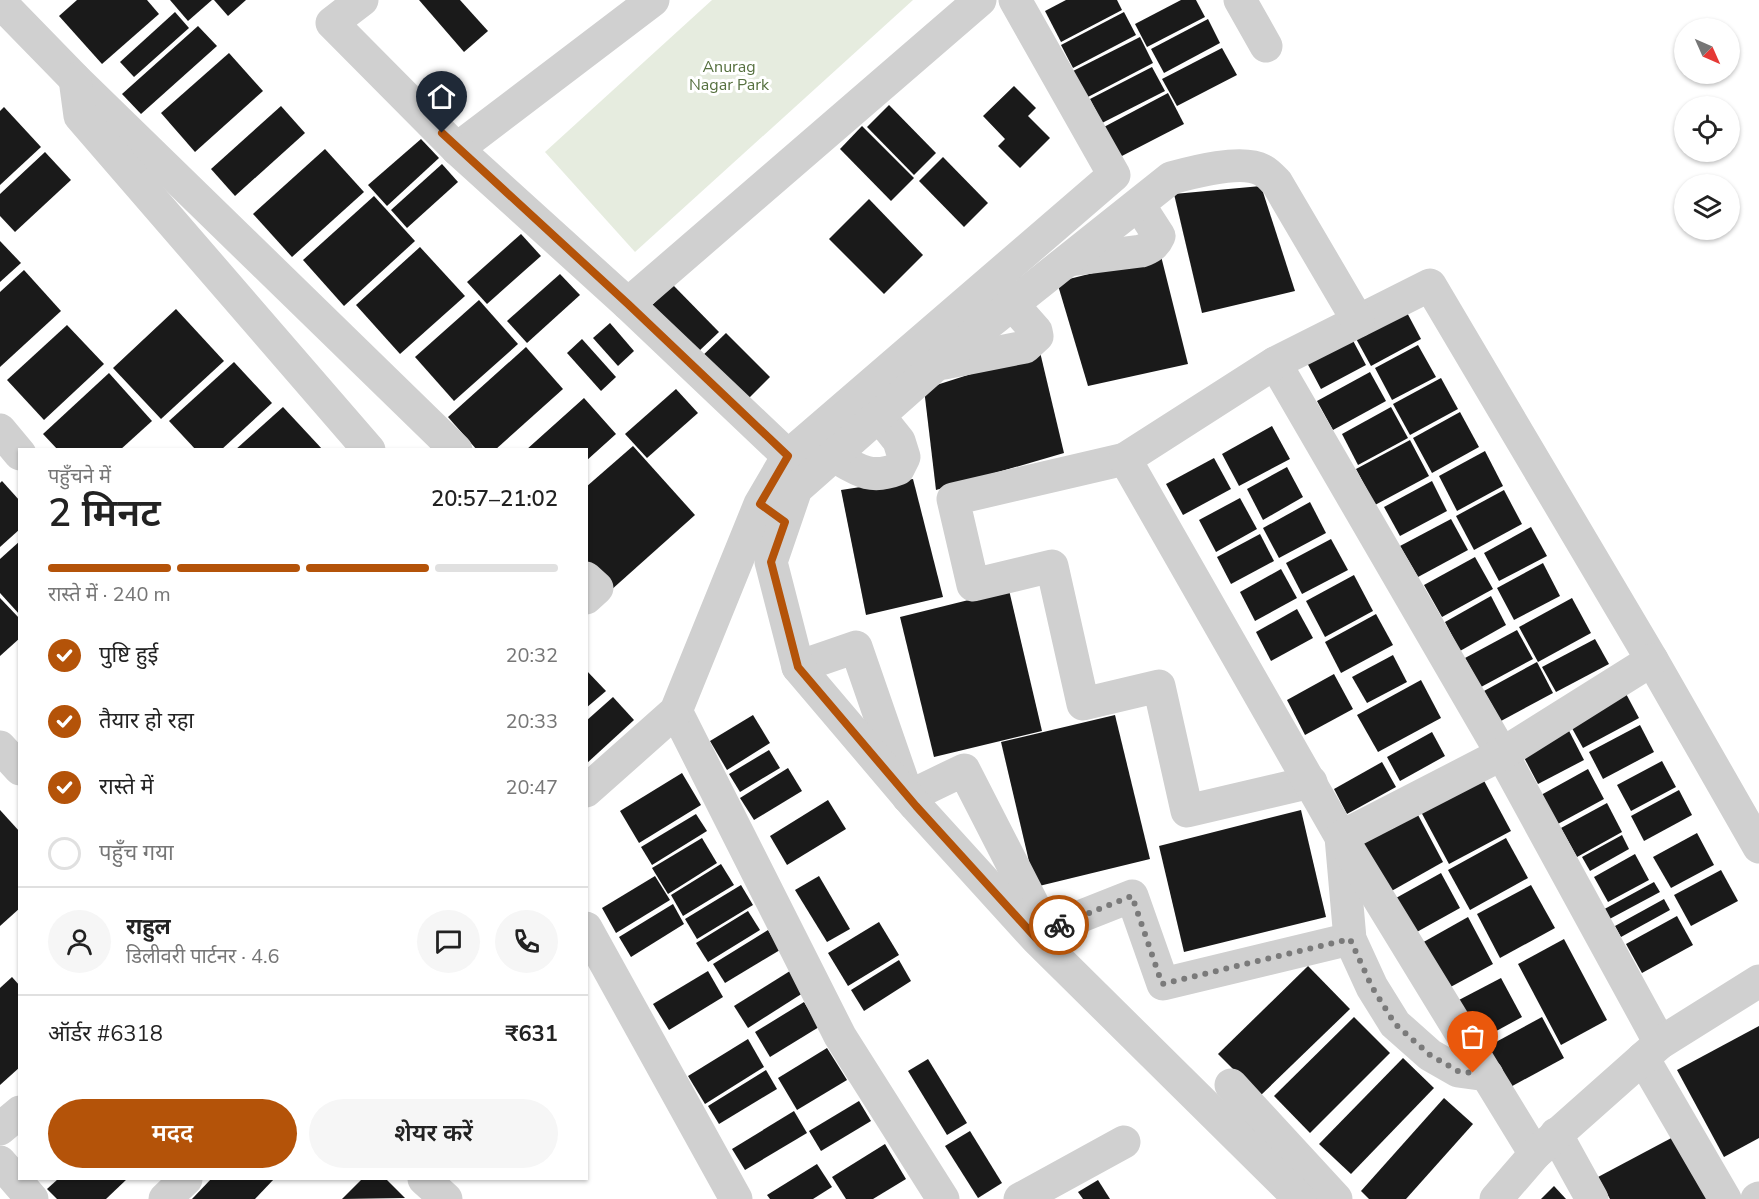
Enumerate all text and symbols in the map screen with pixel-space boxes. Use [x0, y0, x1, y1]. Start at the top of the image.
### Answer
north arrow [1674, 18, 1740, 84]
map controls [1674, 18, 1740, 240]
park label: Anurag Nagar Park [689, 56, 770, 96]
pin [416, 71, 467, 133]
icon: home [425, 80, 458, 113]
button: locate [1674, 96, 1740, 162]
button: layers [1674, 174, 1740, 240]
text: पहुँचने में [48, 463, 111, 490]
text: 20:57–21:02 [431, 484, 558, 514]
text: 2 मिनट [48, 487, 161, 540]
text: रास्ते में · 240 m [48, 581, 171, 608]
icon: check [48, 639, 81, 672]
text: पुष्टि हुई [99, 640, 158, 670]
text: 20:32 [505, 642, 558, 669]
icon: check [48, 705, 81, 738]
text: तैयार हो रहा [99, 706, 194, 736]
text: 20:33 [505, 708, 558, 735]
icon: check [48, 771, 81, 804]
text: रास्ते में [99, 772, 154, 802]
text: 20:47 [505, 774, 558, 801]
text: पहुँच गया [99, 838, 174, 868]
courier [1029, 895, 1089, 955]
icon: bike [1043, 909, 1076, 942]
button: person [48, 910, 111, 973]
button: chat [417, 910, 480, 973]
button: phone [495, 910, 558, 973]
text: राहुल [126, 912, 171, 942]
text: डिलीवरी पार्टनर · 4.6 [126, 943, 280, 970]
pin [1447, 1011, 1498, 1073]
text: ऑर्डर #6318 [48, 1019, 163, 1049]
text: ₹631 [505, 1019, 558, 1049]
icon: bag [1456, 1020, 1489, 1053]
button: मदद [48, 1099, 297, 1168]
button: शेयर करें [309, 1099, 558, 1168]

